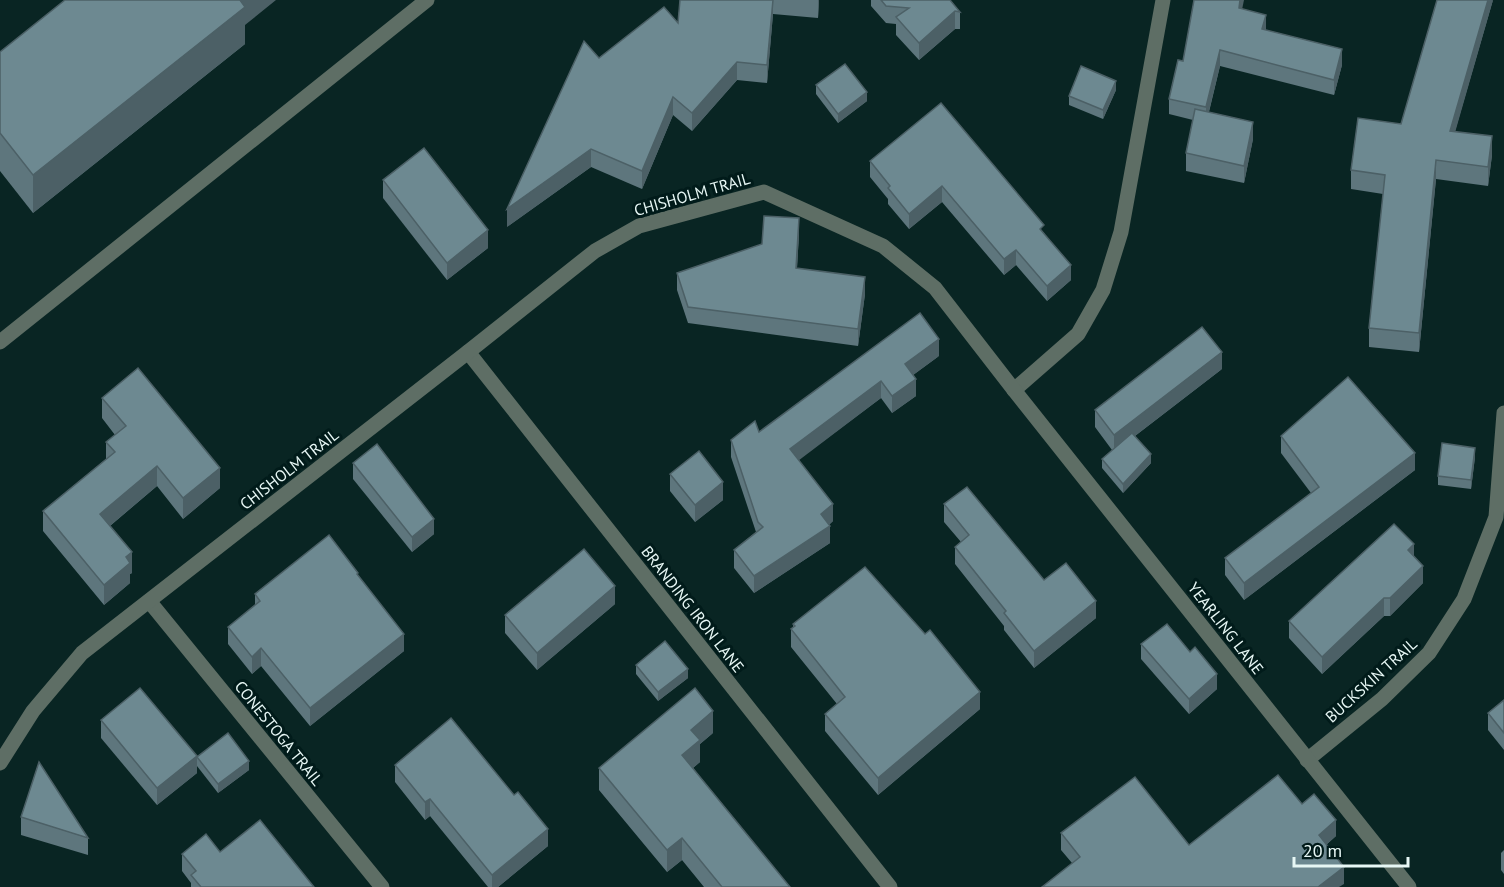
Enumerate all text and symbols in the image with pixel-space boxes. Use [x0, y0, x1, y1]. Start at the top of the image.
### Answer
street label: CHISHOLM TRAIL [632, 168, 752, 220]
street label: CHISHOLM TRAIL [236, 424, 342, 514]
street label: BRANDING IRON LANE [637, 542, 749, 676]
street label: YEARLING LANE [1184, 578, 1268, 678]
street label: BUCKSKIN TRAIL [1321, 634, 1421, 726]
street label: CONESTOGA TRAIL [231, 677, 327, 789]
scale bar [1294, 830, 1408, 868]
text: 20 m [1303, 839, 1342, 862]

